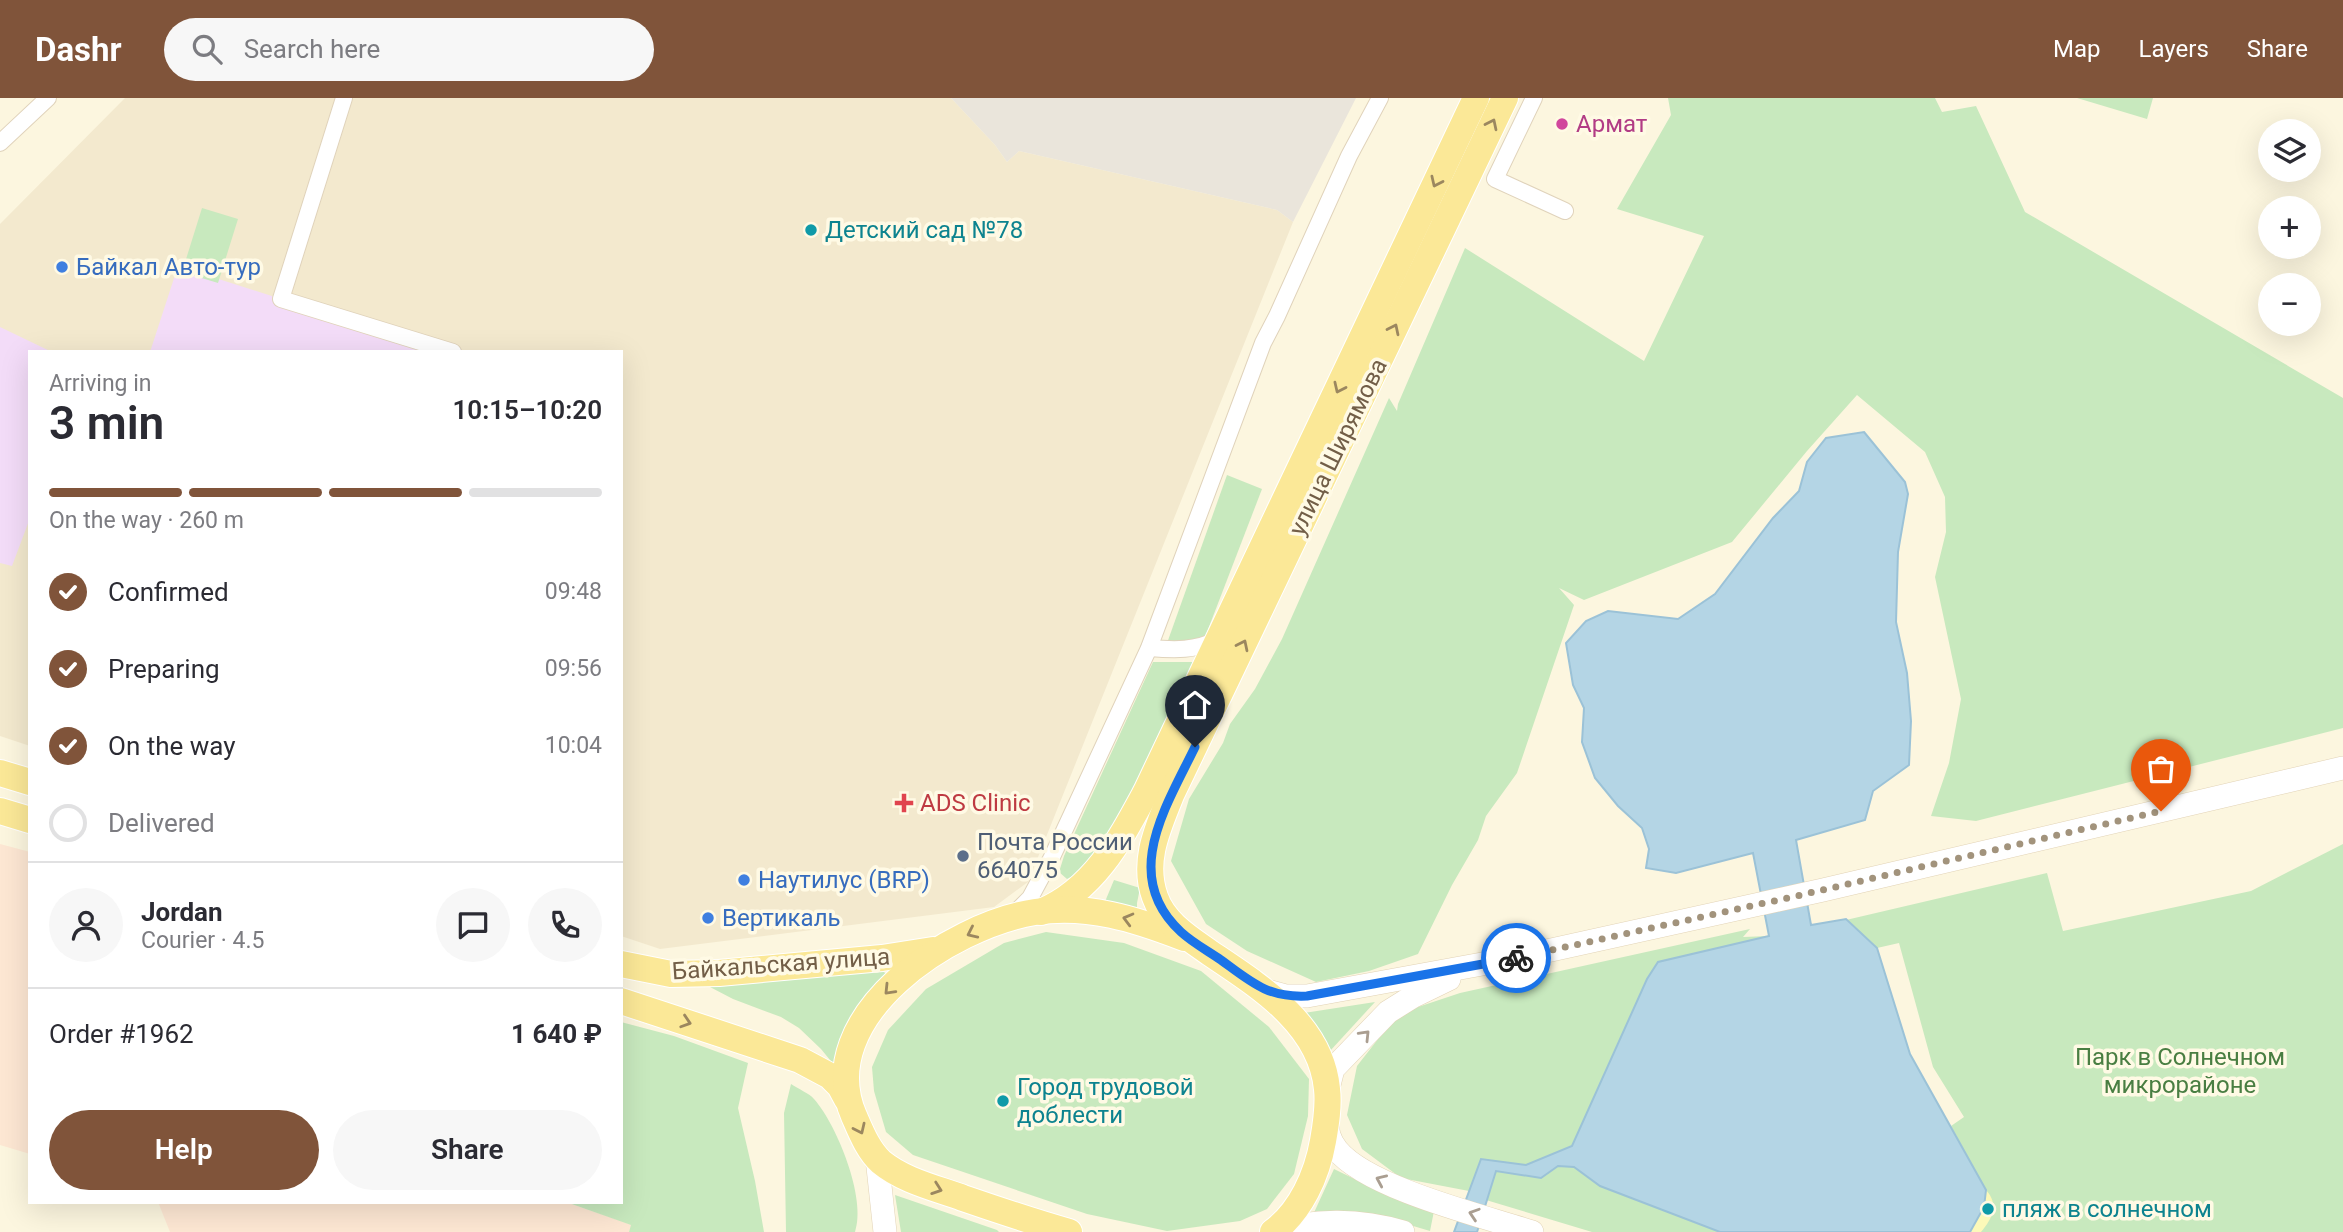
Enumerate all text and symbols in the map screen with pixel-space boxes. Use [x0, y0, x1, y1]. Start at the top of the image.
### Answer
search box [164, 18, 654, 81]
text: Dashr [35, 30, 122, 69]
icon: search [188, 30, 226, 68]
text: Search here [244, 34, 380, 64]
text: Map [2053, 35, 2101, 63]
text: Layers [2139, 35, 2209, 63]
text: Share [2247, 35, 2308, 63]
place label: Армат [1576, 110, 1648, 138]
marker: Армат [1554, 116, 1570, 132]
one-way arrow [1484, 119, 1498, 131]
map controls [2258, 119, 2321, 336]
button: layers [2258, 119, 2321, 182]
one-way arrow [1431, 175, 1445, 187]
button: + [2258, 196, 2321, 259]
place label: Детский сад №78 [825, 216, 1023, 244]
marker: Детский сад №78 [803, 222, 819, 238]
place label: Байкал Авто-тур [76, 253, 261, 281]
marker: Байкал Авто-тур [54, 259, 70, 275]
button: − [2258, 273, 2321, 336]
one-way arrow [1386, 324, 1400, 336]
street label: улица Ширямова [1283, 354, 1393, 540]
text: Arriving in [49, 370, 152, 397]
one-way arrow [1333, 380, 1347, 393]
text: 10:15–10:20 [452, 395, 602, 425]
text: 3 min [49, 396, 164, 450]
text: On the way · 260 m [49, 507, 244, 534]
icon: check [49, 573, 87, 611]
text: Confirmed [108, 577, 229, 607]
text: 09:48 [545, 578, 602, 605]
one-way arrow [1235, 640, 1249, 652]
icon: check [49, 650, 87, 688]
text: Preparing [108, 654, 220, 684]
text: 09:56 [545, 655, 602, 682]
pin [1165, 675, 1225, 747]
icon: home [1176, 686, 1214, 724]
icon: check [49, 727, 87, 765]
text: On the way [108, 731, 236, 761]
text: 10:04 [545, 732, 602, 759]
pin [2131, 739, 2191, 811]
icon: bag [2142, 750, 2180, 788]
place label: ADS Clinic [920, 789, 1031, 817]
marker: ADS Clinic [894, 793, 914, 813]
text: Delivered [108, 808, 215, 838]
place label: Почта России 664075 [977, 828, 1133, 884]
marker: Почта России 664075 [955, 848, 971, 864]
place label: Наутилус (BRP) [758, 866, 930, 894]
marker: Наутилус (BRP) [736, 872, 752, 888]
button: person [49, 888, 123, 962]
button: chat [436, 888, 510, 962]
button: phone [528, 888, 602, 962]
text: Jordan [141, 897, 223, 927]
place label: Вертикаль [722, 904, 841, 932]
marker: Вертикаль [700, 910, 716, 926]
one-way arrow [1122, 912, 1134, 927]
courier [1481, 923, 1551, 993]
one-way arrow [967, 924, 979, 938]
text: Courier · 4.5 [141, 927, 264, 954]
icon: bike [1497, 939, 1535, 977]
street label: Байкальская улица [671, 942, 891, 986]
one-way arrow [884, 982, 897, 995]
one-way arrow [680, 1013, 692, 1028]
text: Order #1962 [49, 1019, 194, 1049]
text: 1 640 ₽ [511, 1019, 602, 1049]
one-way arrow [1357, 1030, 1370, 1043]
park label: Парк в Солнечном микрорайоне [2075, 1043, 2285, 1099]
place label: Город трудовой доблести [1017, 1073, 1194, 1129]
marker: Город трудовой доблести [995, 1093, 1011, 1109]
button: Help [49, 1110, 319, 1190]
button: Share [333, 1110, 602, 1190]
one-way arrow [852, 1122, 866, 1134]
one-way arrow [1376, 1174, 1388, 1188]
one-way arrow [930, 1181, 942, 1195]
place label: пляж в солнечном [2002, 1195, 2212, 1223]
marker: пляж в солнечном [1980, 1201, 1996, 1217]
one-way arrow [1468, 1207, 1480, 1222]

